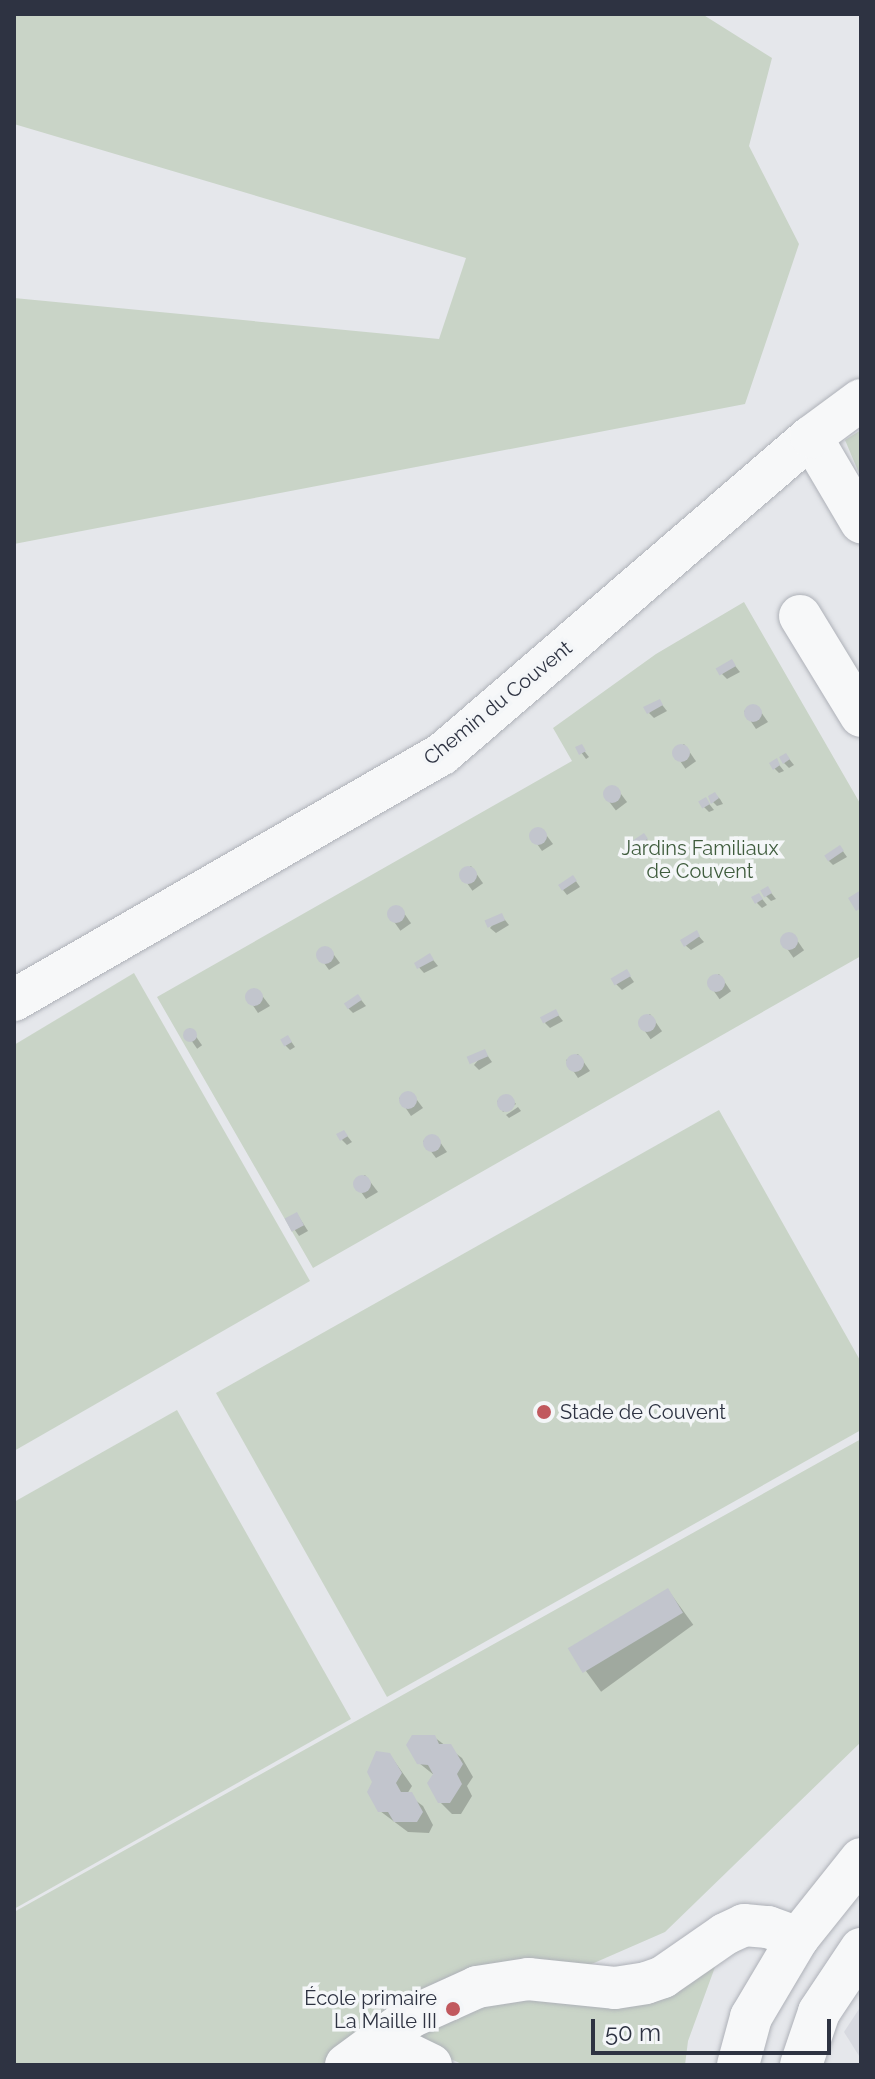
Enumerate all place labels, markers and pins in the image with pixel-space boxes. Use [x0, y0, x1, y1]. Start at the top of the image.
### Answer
place label: Stade de Couvent [560, 1400, 726, 1424]
marker: Stade de Couvent [535, 1403, 553, 1421]
place label: École primaire La Maille III [304, 1986, 437, 2033]
marker: École primaire La Maille III [444, 2000, 462, 2018]

